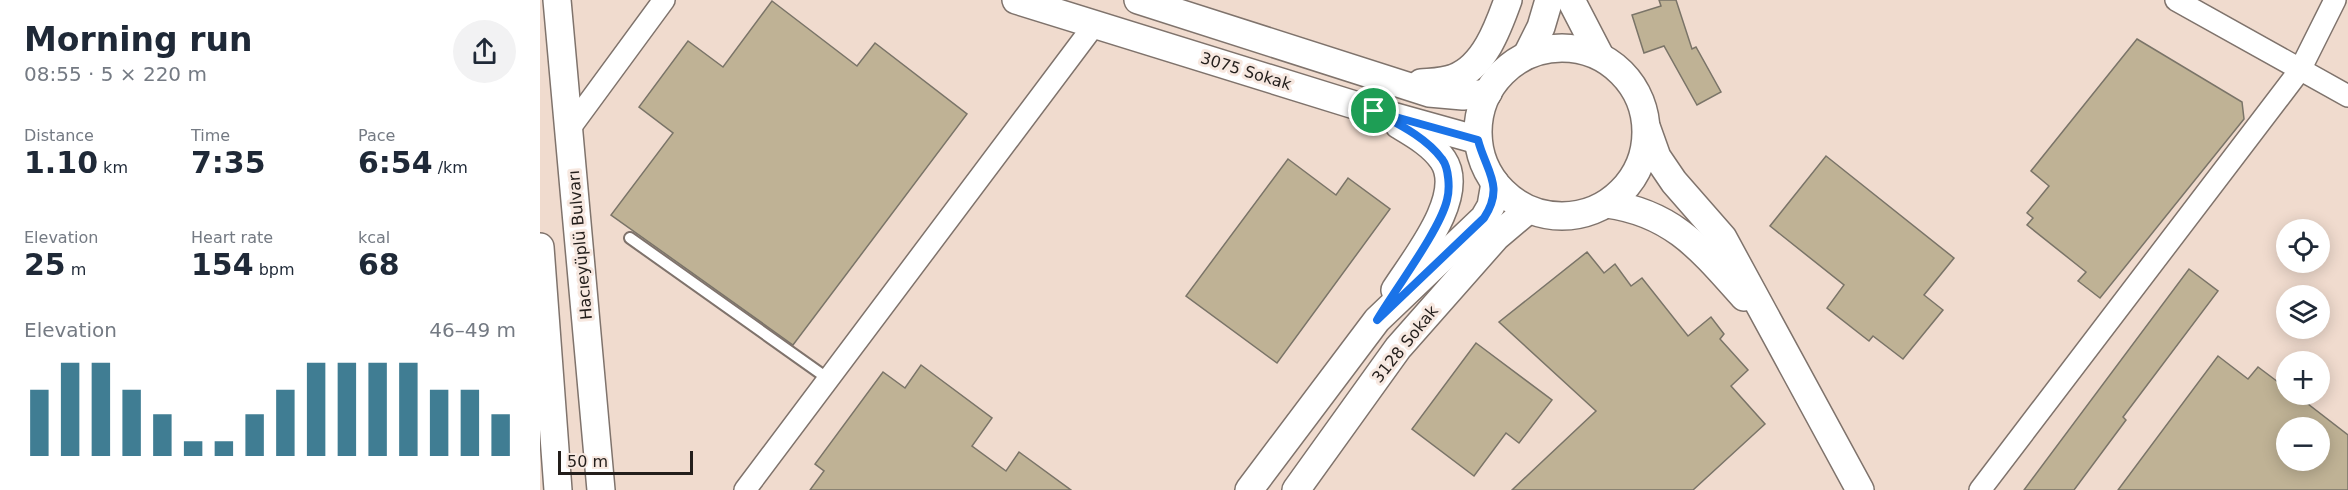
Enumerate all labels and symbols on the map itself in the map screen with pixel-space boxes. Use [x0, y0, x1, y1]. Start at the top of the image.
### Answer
street label: 3075 Sokak [1198, 48, 1294, 94]
pin [1348, 85, 1399, 136]
street label: Hacıeyüplü Bulvarı [564, 169, 596, 321]
street label: 3128 Sokak [1368, 301, 1442, 386]
scale bar [558, 448, 693, 476]

